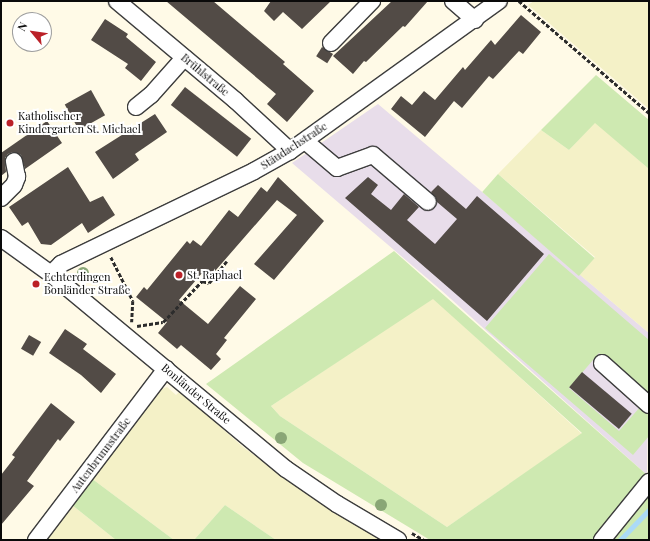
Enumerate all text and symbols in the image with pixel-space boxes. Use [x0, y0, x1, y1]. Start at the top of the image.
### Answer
north arrow [12, 12, 52, 52]
text: N [13, 19, 30, 34]
street label: Brühlstraße [178, 51, 232, 99]
place label: Katholischer Kindergarten St. Michael [18, 110, 141, 136]
marker: Katholischer Kindergarten St. Michael [5, 118, 15, 128]
street label: Stäudachstraße [258, 120, 330, 172]
place label: St. Raphael [187, 268, 242, 282]
marker: St. Raphael [174, 270, 184, 280]
place label: Echterdingen Bonländer Straße [44, 271, 130, 297]
marker: Echterdingen Bonländer Straße [31, 279, 41, 289]
street label: Bonländer Straße [159, 361, 233, 427]
street label: Autenbrunnstraße [68, 415, 134, 495]

